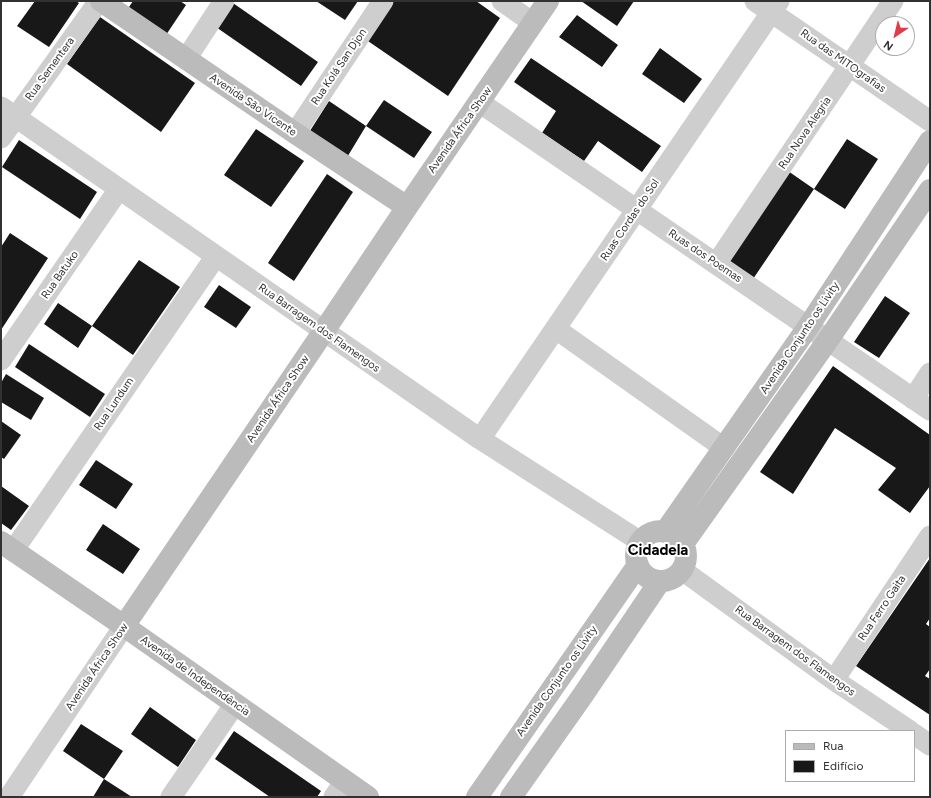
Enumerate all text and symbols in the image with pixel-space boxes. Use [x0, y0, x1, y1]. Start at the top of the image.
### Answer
north arrow [875, 16, 915, 56]
street label: Rua Kolá San Djon [309, 26, 369, 108]
street label: Rua das MITOgrafias [798, 27, 888, 95]
street label: Rua Sementera [23, 35, 77, 103]
text: N [881, 38, 896, 53]
street label: Avenida São Vicente [207, 71, 299, 139]
street label: Avenida África Show [425, 84, 495, 176]
street label: Rua Nova Alegria [776, 94, 834, 172]
street label: Ruas Cordas do Sol [598, 177, 662, 263]
street label: Ruas dos Poemas [666, 227, 744, 285]
street label: Rua Batuko [39, 248, 81, 302]
street label: Avenida Conjunto os Livity [758, 280, 842, 396]
street label: Rua Barragem dos Flamengos [256, 281, 382, 375]
street label: Avenida África Show [244, 353, 312, 445]
street label: Rua Lundum [91, 375, 137, 433]
district label: Cidadela [628, 542, 688, 560]
street label: Rua Ferro Gaita [855, 573, 909, 643]
street label: Rua Barragem dos Flamengos [732, 603, 858, 699]
street label: Avenida África Show [63, 621, 131, 713]
street label: Avenida Conjunto os Livity [514, 623, 600, 739]
street label: Avenida de Independência [138, 633, 252, 719]
legend [785, 730, 915, 782]
text: Rua [823, 739, 843, 753]
text: Edifício [823, 759, 863, 773]

